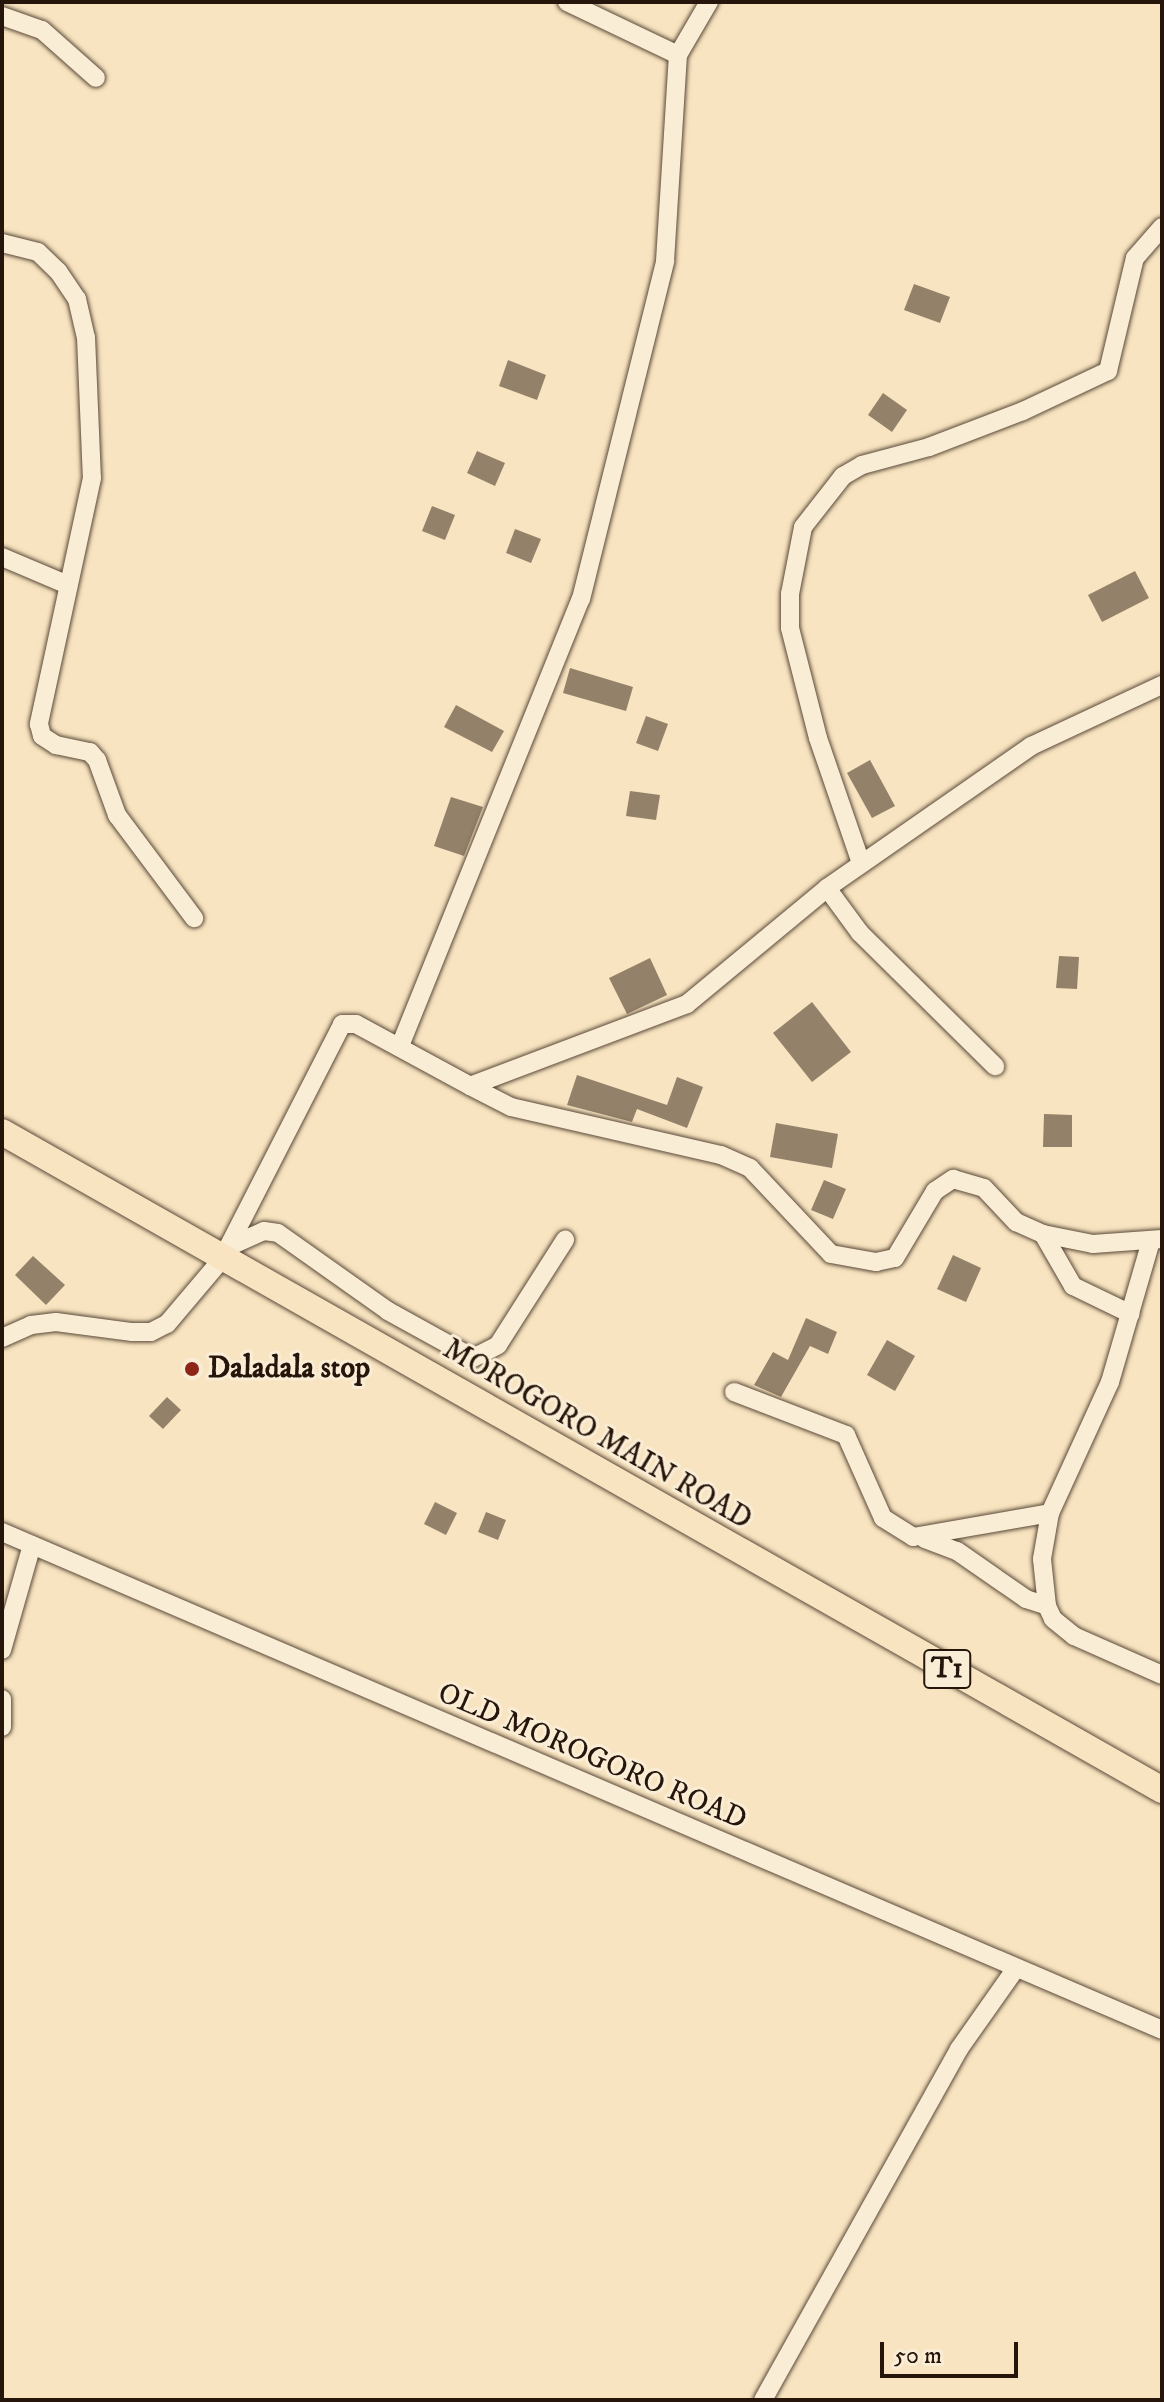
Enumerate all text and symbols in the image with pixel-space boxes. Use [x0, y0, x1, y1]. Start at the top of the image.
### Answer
street label: MOROGORO MAIN ROAD [436, 1332, 758, 1538]
place label: Daladala stop [208, 1351, 370, 1387]
marker: Daladala stop [183, 1360, 201, 1378]
road number: T1 [923, 1645, 971, 1693]
street label: OLD MOROGORO ROAD [432, 1676, 752, 1838]
scale bar [884, 2326, 1022, 2376]
text: 50 m [894, 2341, 942, 2371]

